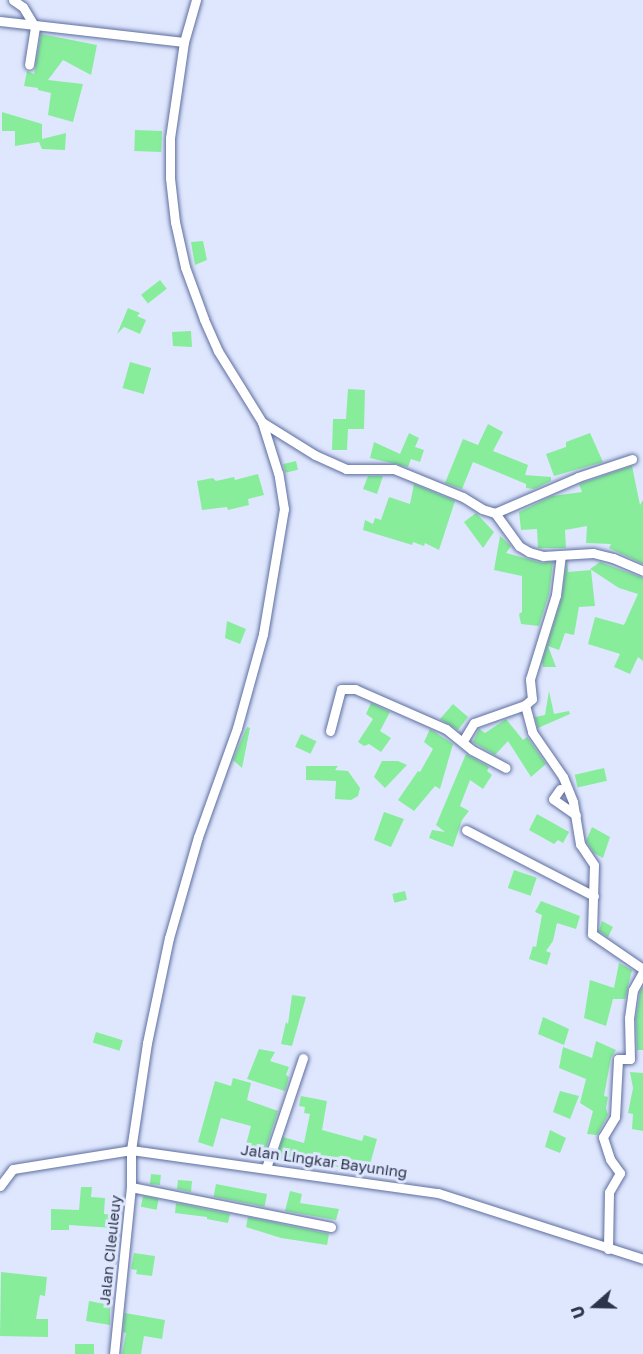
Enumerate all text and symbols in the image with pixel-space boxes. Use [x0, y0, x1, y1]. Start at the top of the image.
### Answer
street label: Jalan Lingkar Bayuning [240, 1140, 408, 1182]
street label: Jalan Cileuleuy [95, 1194, 125, 1306]
north arrow [565, 1276, 625, 1336]
text: U [567, 1303, 589, 1321]

